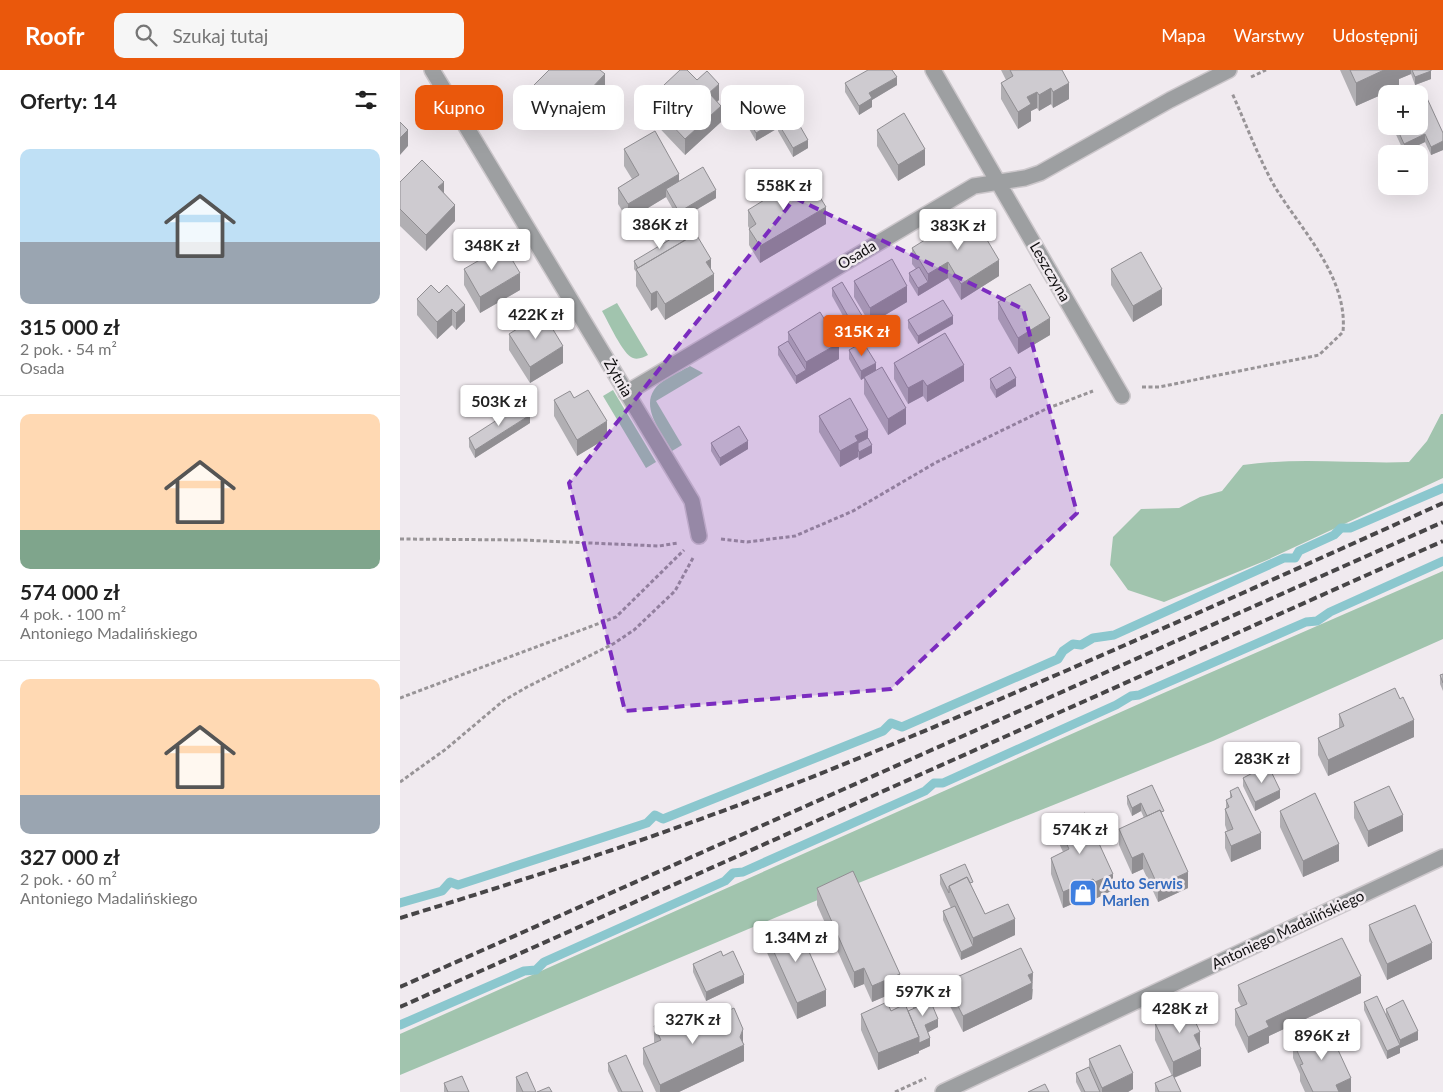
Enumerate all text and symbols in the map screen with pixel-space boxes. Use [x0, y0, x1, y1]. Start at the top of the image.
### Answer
search box [114, 13, 464, 58]
text: Roofr [25, 21, 84, 50]
icon: search [132, 21, 160, 49]
text: Szukaj tutaj [172, 24, 268, 47]
text: Mapa [1161, 24, 1206, 46]
text: Warstwy [1234, 24, 1304, 46]
text: Udostępnij [1332, 24, 1418, 46]
chip: Kupno [415, 85, 503, 130]
chip: Wynajem [513, 85, 624, 130]
chip: Filtry [634, 85, 711, 130]
chip: Nowe [721, 85, 804, 130]
map controls [1378, 85, 1428, 195]
button: + [1378, 85, 1428, 135]
icon: filters [352, 86, 380, 114]
text: Oferty: 14 [20, 88, 117, 113]
button: − [1378, 145, 1428, 195]
pin: 558K zł [738, 168, 830, 211]
text: 558K zł [756, 175, 812, 194]
icon: home [155, 181, 245, 271]
pin: 386K zł [614, 208, 706, 250]
pin: 383K zł [912, 208, 1004, 251]
text: 386K zł [632, 214, 688, 233]
text: 383K zł [930, 215, 986, 234]
pin: 348K zł [446, 228, 538, 271]
text: 348K zł [464, 235, 520, 254]
street label: Osada [834, 236, 879, 273]
street label: Leszczyna [1027, 239, 1075, 304]
pin: 422K zł [490, 298, 582, 340]
text: 422K zł [508, 304, 564, 323]
text: 315 000 zł [20, 314, 120, 339]
pin: 315K zł [816, 314, 908, 357]
text: 315K zł [834, 321, 890, 340]
text: 2 pok. · 54 m² [20, 339, 117, 358]
street label: Żytnia [601, 355, 637, 400]
text: Osada [20, 358, 64, 377]
pin: 503K zł [453, 384, 545, 427]
text: 503K zł [471, 391, 527, 410]
icon: home [155, 447, 245, 537]
text: 574 000 zł [20, 579, 120, 604]
text: 4 pok. · 100 m² [20, 604, 126, 623]
text: Antoniego Madalińskiego [20, 623, 198, 642]
icon: home [155, 712, 245, 802]
pin: 283K zł [1216, 742, 1308, 784]
text: 283K zł [1234, 748, 1290, 767]
pin: 574K zł [1034, 812, 1126, 855]
text: 574K zł [1052, 819, 1108, 838]
text: 327 000 zł [20, 844, 120, 869]
text: 2 pok. · 60 m² [20, 869, 117, 888]
place label: Auto Serwis Marlen [1101, 874, 1183, 909]
shop icon: Auto Serwis Marlen [1068, 878, 1098, 908]
street label: Antoniego Madalińskiego [1208, 886, 1367, 972]
text: Antoniego Madalińskiego [20, 888, 198, 907]
pin: 1.34M zł [744, 920, 848, 963]
text: 1.34M zł [764, 927, 828, 946]
pin: 597K zł [877, 974, 969, 1017]
text: 597K zł [895, 981, 951, 1000]
pin: 428K zł [1134, 992, 1226, 1034]
text: 428K zł [1152, 998, 1208, 1017]
pin: 327K zł [647, 1002, 739, 1045]
text: 327K zł [665, 1009, 721, 1028]
pin: 896K zł [1276, 1018, 1368, 1061]
text: 896K zł [1294, 1025, 1350, 1044]

